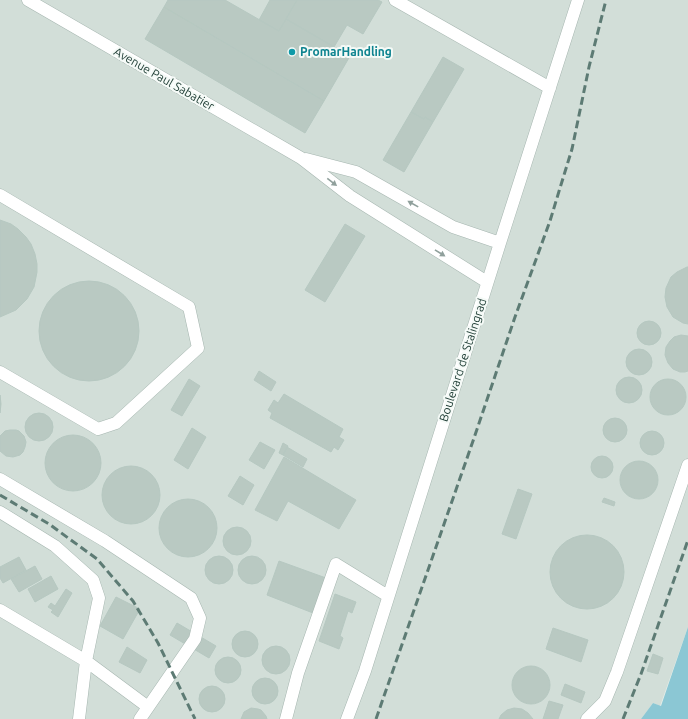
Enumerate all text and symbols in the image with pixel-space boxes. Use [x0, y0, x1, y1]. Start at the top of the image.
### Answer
street label: Avenue Paul Sabatier [112, 45, 217, 113]
place label: PromarHandling [300, 45, 392, 58]
marker: PromarHandling [287, 47, 297, 57]
one-way arrow [326, 177, 337, 186]
one-way arrow [407, 201, 419, 208]
one-way arrow [434, 249, 446, 256]
street label: Boulevard de Stalingrad [436, 297, 489, 423]

